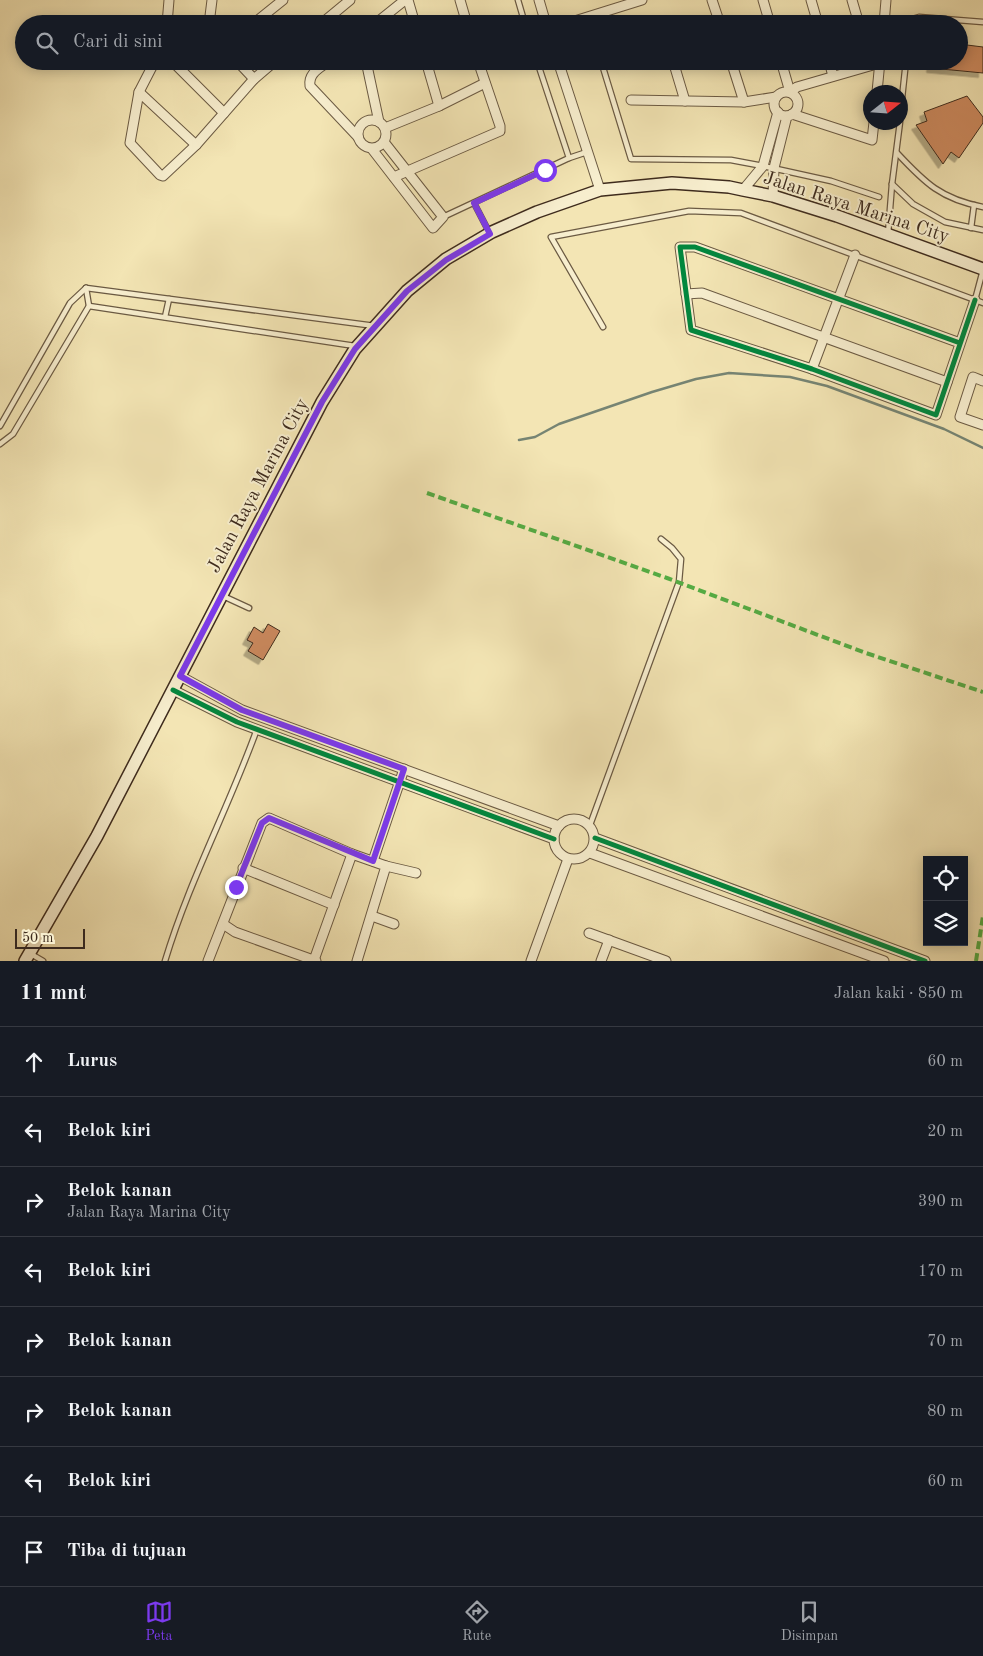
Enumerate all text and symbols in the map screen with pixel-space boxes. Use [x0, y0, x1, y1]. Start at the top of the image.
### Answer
search box [15, 15, 968, 70]
icon: search [33, 29, 61, 57]
text: Cari di sini [73, 33, 163, 52]
north arrow [863, 85, 908, 130]
route start [534, 159, 557, 182]
street label: Jalan Raya Marina City [761, 169, 951, 247]
street label: Jalan Raya Marina City [205, 396, 313, 576]
map controls [923, 856, 968, 946]
button: locate [923, 856, 968, 901]
route end [225, 876, 248, 899]
button: layers [923, 901, 968, 946]
scale bar [15, 926, 85, 949]
text: 50 m [22, 931, 53, 945]
text: 11 mnt [20, 983, 86, 1004]
text: Jalan kaki · 850 m [834, 986, 963, 1002]
icon: ahead [20, 1048, 48, 1076]
text: Lurus [67, 1052, 117, 1071]
text: 60 m [927, 1054, 963, 1070]
icon: left [20, 1118, 48, 1146]
text: Belok kiri [67, 1122, 151, 1141]
text: 20 m [927, 1124, 963, 1140]
text: Belok kanan [67, 1182, 172, 1201]
icon: right [20, 1188, 48, 1216]
text: 390 m [918, 1194, 963, 1210]
text: Jalan Raya Marina City [67, 1205, 231, 1221]
icon: left [20, 1258, 48, 1286]
text: Belok kiri [67, 1262, 151, 1281]
text: 170 m [918, 1264, 963, 1280]
icon: right [20, 1328, 48, 1356]
text: Belok kanan [67, 1332, 172, 1351]
text: 70 m [927, 1334, 963, 1350]
icon: right [20, 1398, 48, 1426]
text: Belok kanan [67, 1402, 172, 1421]
text: 80 m [927, 1404, 963, 1420]
icon: left [20, 1468, 48, 1496]
text: Belok kiri [67, 1472, 151, 1491]
text: 60 m [927, 1474, 963, 1490]
icon: arrive [20, 1538, 48, 1566]
text: Tiba di tujuan [67, 1542, 187, 1561]
tab: Peta [145, 1598, 173, 1645]
tab: Rute [462, 1598, 491, 1645]
tab: Disimpan [781, 1598, 838, 1645]

